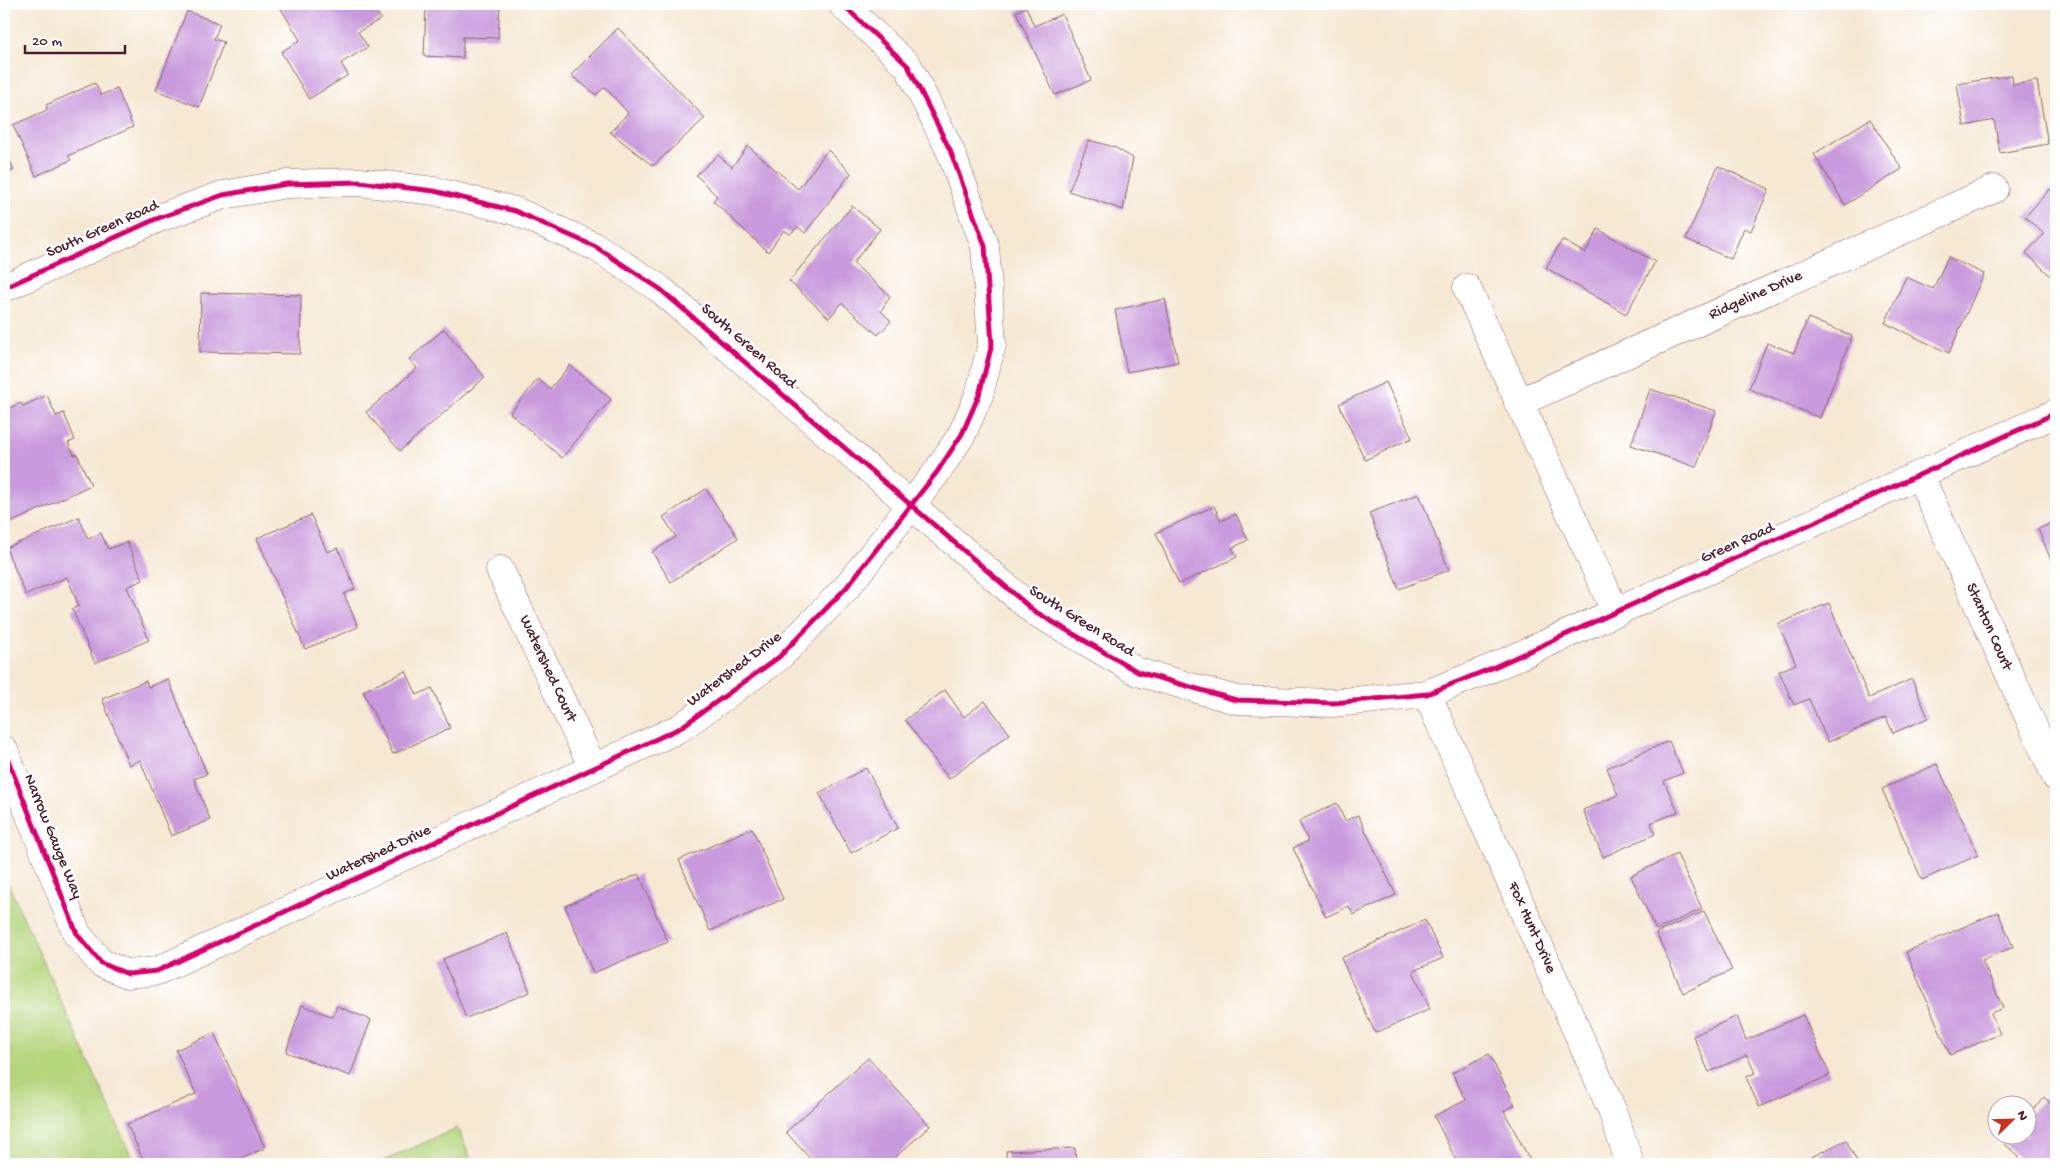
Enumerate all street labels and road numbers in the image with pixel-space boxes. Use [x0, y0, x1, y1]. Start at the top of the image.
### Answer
street label: South Green Road [44, 196, 164, 263]
street label: Ridgeline Drive [1706, 267, 1806, 325]
street label: South Green Road [696, 300, 801, 395]
street label: Green Road [1698, 519, 1779, 569]
street label: Stanton Court [1960, 580, 2016, 675]
street label: South Green Road [1025, 582, 1139, 663]
street label: Watershed Court [514, 613, 581, 727]
street label: Watershed Drive [684, 628, 787, 712]
street label: Narrow Gauge Way [18, 772, 86, 902]
street label: Watershed Drive [323, 821, 435, 887]
street label: Fox Hunt Drive [1502, 878, 1560, 977]

